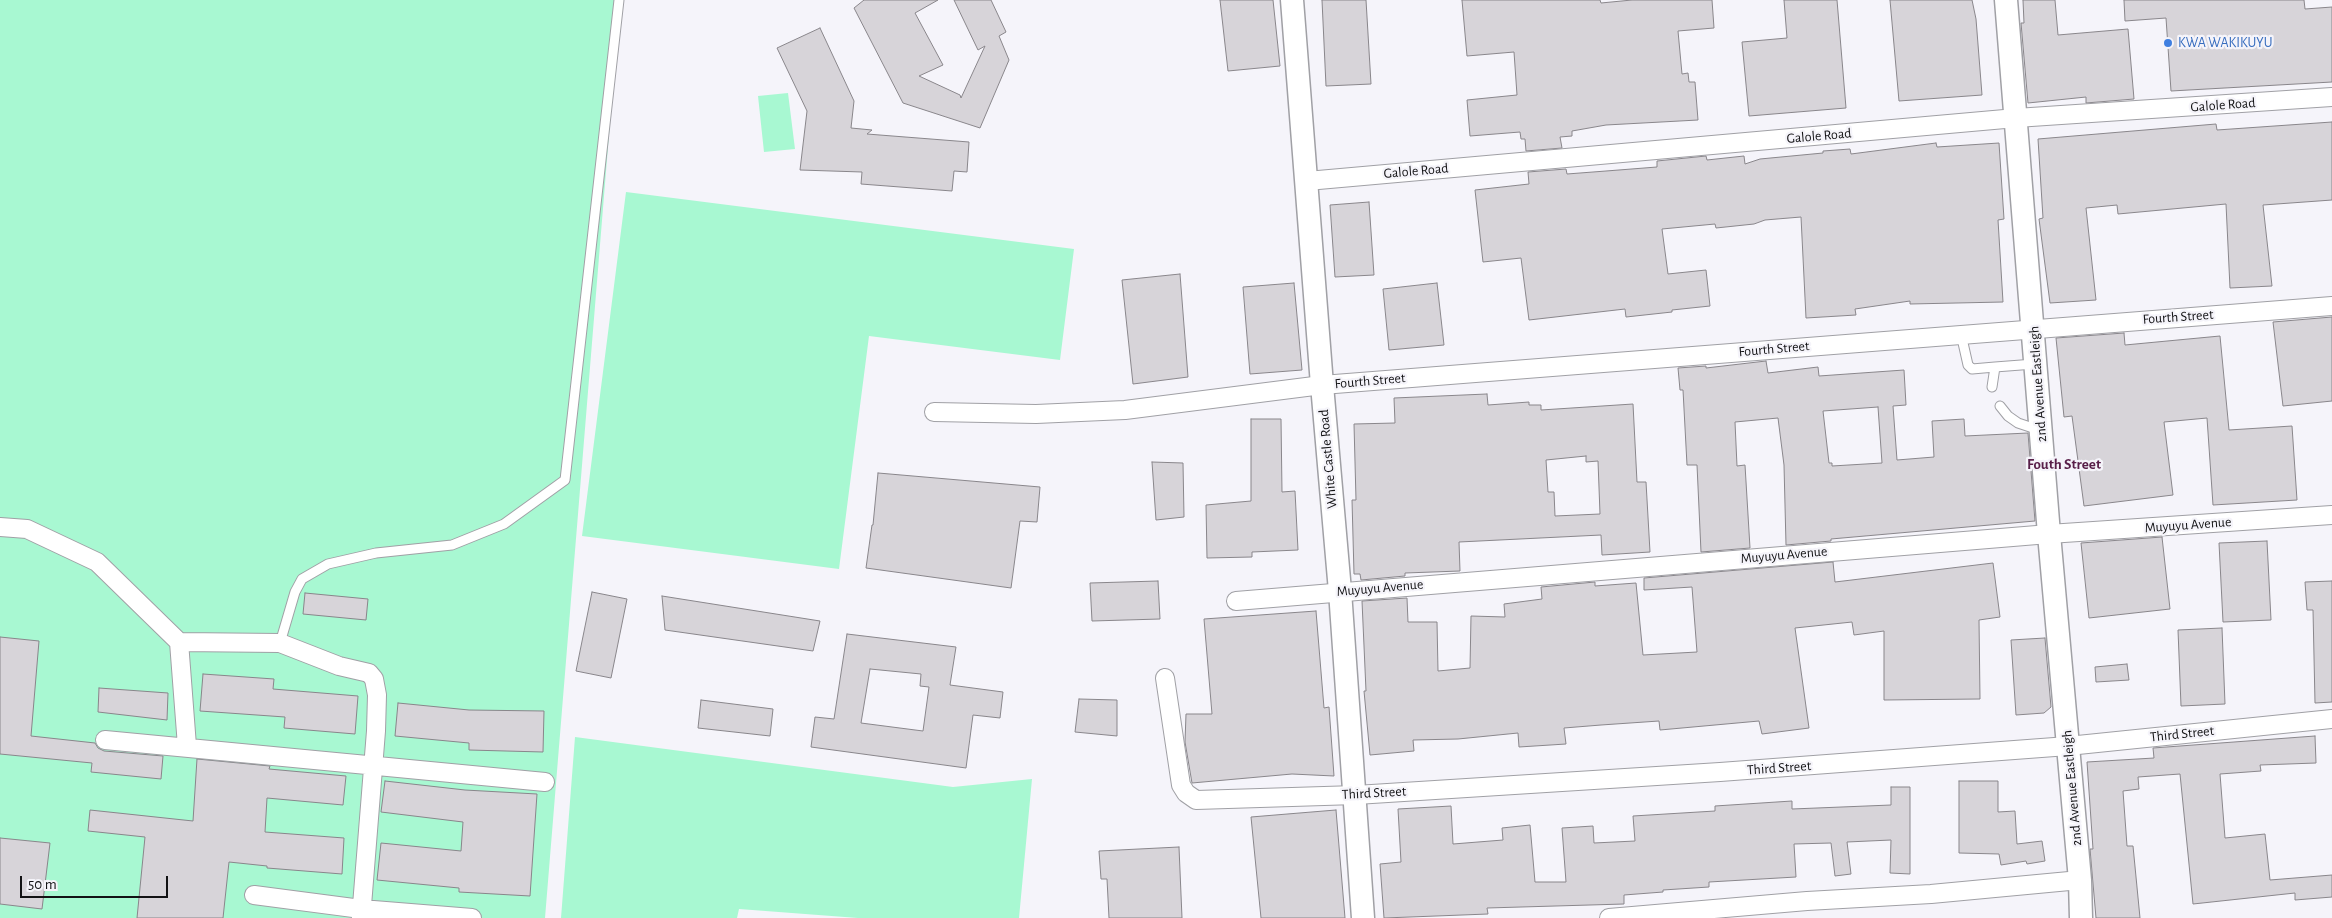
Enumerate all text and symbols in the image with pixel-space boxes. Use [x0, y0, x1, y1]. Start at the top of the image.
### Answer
place label: KWA WAKIKUYU [2178, 35, 2273, 51]
marker: KWA WAKIKUYU [2162, 37, 2174, 49]
street label: Galole Road [2190, 94, 2256, 116]
street label: Galole Road [1786, 125, 1852, 147]
street label: Galole Road [1383, 160, 1449, 182]
street label: Fourth Street [2142, 306, 2214, 328]
street label: 2nd Avenue Eastleigh [2026, 325, 2050, 443]
street label: Fourth Street [1738, 338, 1810, 360]
street label: Fourth Street [1334, 370, 1406, 392]
street label: White Castle Road [1315, 409, 1341, 509]
district label: Fouth Street [2027, 455, 2101, 473]
street label: Muyuyu Avenue [2144, 514, 2232, 536]
street label: Muyuyu Avenue [1740, 543, 1828, 567]
street label: Muyuyu Avenue [1336, 576, 1424, 600]
street label: Third Street [2149, 722, 2215, 746]
street label: 2nd Avenue Eastleigh [2059, 729, 2085, 847]
street label: Third Street [1746, 757, 1812, 779]
street label: Third Street [1341, 783, 1407, 803]
scale bar [22, 866, 170, 898]
text: 50 m [28, 877, 57, 892]

